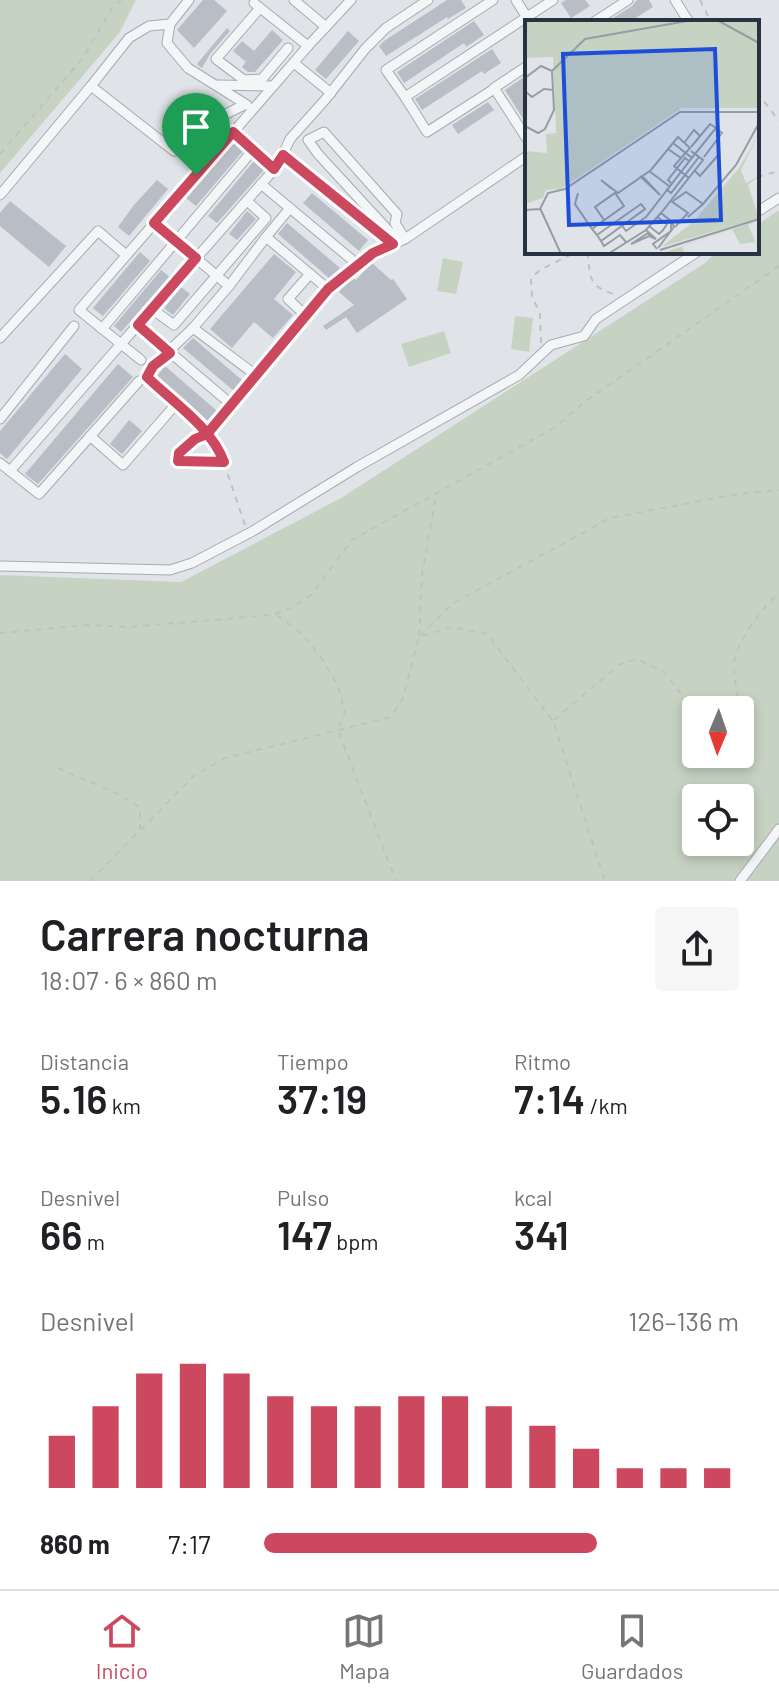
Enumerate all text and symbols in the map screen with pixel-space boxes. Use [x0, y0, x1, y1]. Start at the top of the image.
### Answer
inset map [525, 20, 759, 254]
pin [162, 93, 230, 175]
icon: arrive [174, 105, 218, 149]
north arrow [682, 696, 754, 768]
map controls [682, 696, 754, 856]
button: locate [682, 784, 754, 856]
text: Carrera nocturna [40, 907, 369, 960]
button: share [655, 907, 739, 991]
text: 18:07 · 6 × 860 m [40, 964, 217, 995]
text: Distancia [40, 1048, 129, 1074]
text: Tiempo [277, 1048, 349, 1074]
text: Ritmo [514, 1048, 571, 1074]
text: 5.16 [40, 1074, 107, 1122]
text: 37:19 [277, 1074, 367, 1122]
text: 7:14 [514, 1074, 585, 1122]
text: km [107, 1092, 141, 1118]
text: /km [585, 1092, 628, 1118]
text: Desnivel [40, 1184, 120, 1210]
text: Pulso [277, 1184, 329, 1210]
text: kcal [514, 1184, 552, 1210]
text: 66 [40, 1210, 82, 1258]
text: 147 [277, 1210, 332, 1258]
text: 341 [514, 1210, 569, 1258]
text: m [82, 1228, 105, 1254]
text: bpm [332, 1228, 379, 1254]
text: Desnivel [40, 1305, 135, 1336]
text: 126–136 m [628, 1305, 739, 1336]
text: 860 m [40, 1528, 110, 1559]
text: 7:17 [168, 1528, 211, 1559]
tab: Inicio [96, 1609, 148, 1683]
tab: Mapa [339, 1609, 390, 1683]
tab: Guardados [581, 1609, 683, 1683]

